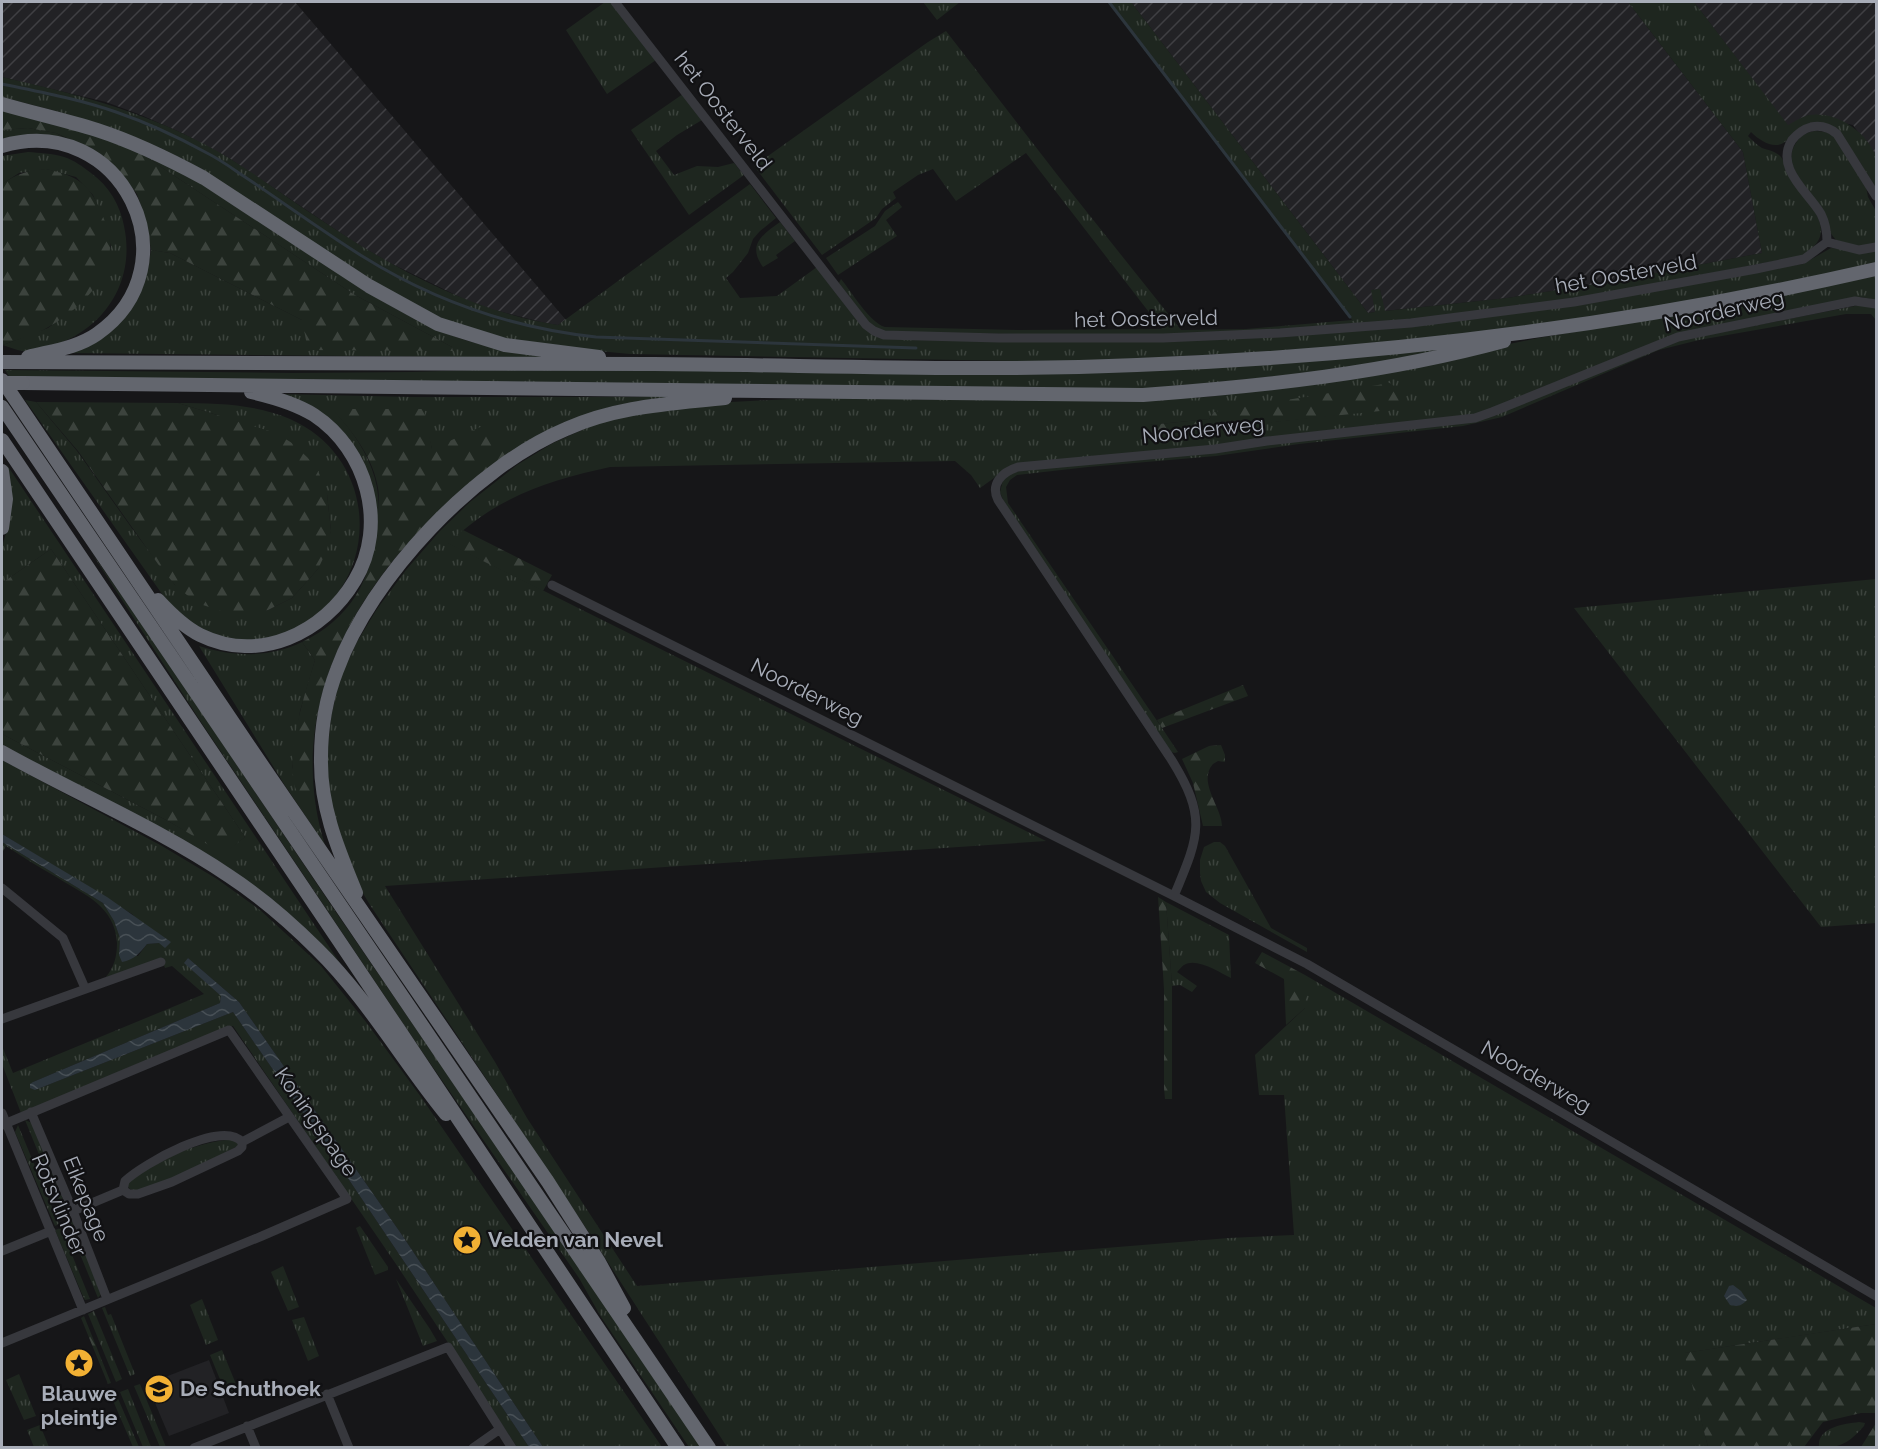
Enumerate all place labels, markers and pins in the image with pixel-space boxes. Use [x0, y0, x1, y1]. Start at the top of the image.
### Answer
place icon: Velden van Nevel [451, 1224, 483, 1256]
place label: Velden van Nevel [488, 1227, 663, 1252]
place icon: Blauwe pleintje [63, 1347, 95, 1379]
school or university icon: De Schuthoek [143, 1373, 175, 1405]
place label: De Schuthoek [180, 1376, 321, 1401]
place label: Blauwe pleintje [41, 1381, 118, 1430]

